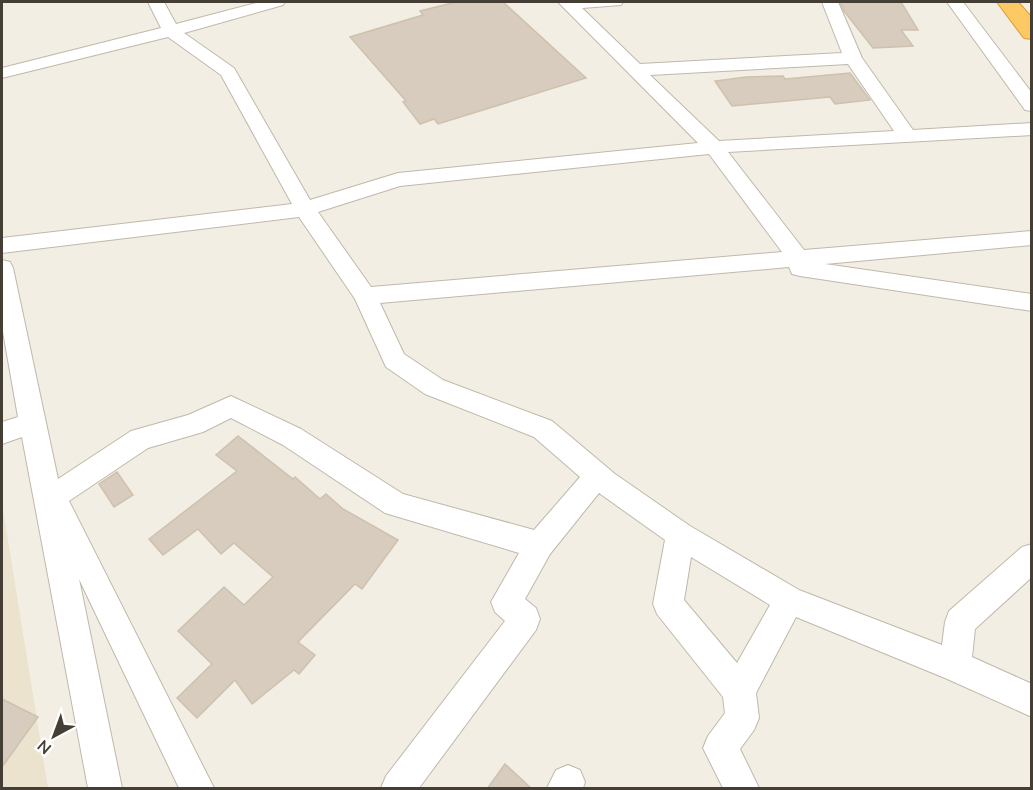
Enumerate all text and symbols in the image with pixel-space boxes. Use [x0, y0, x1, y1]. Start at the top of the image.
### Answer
north arrow [24, 706, 84, 766]
text: N [33, 734, 57, 759]

